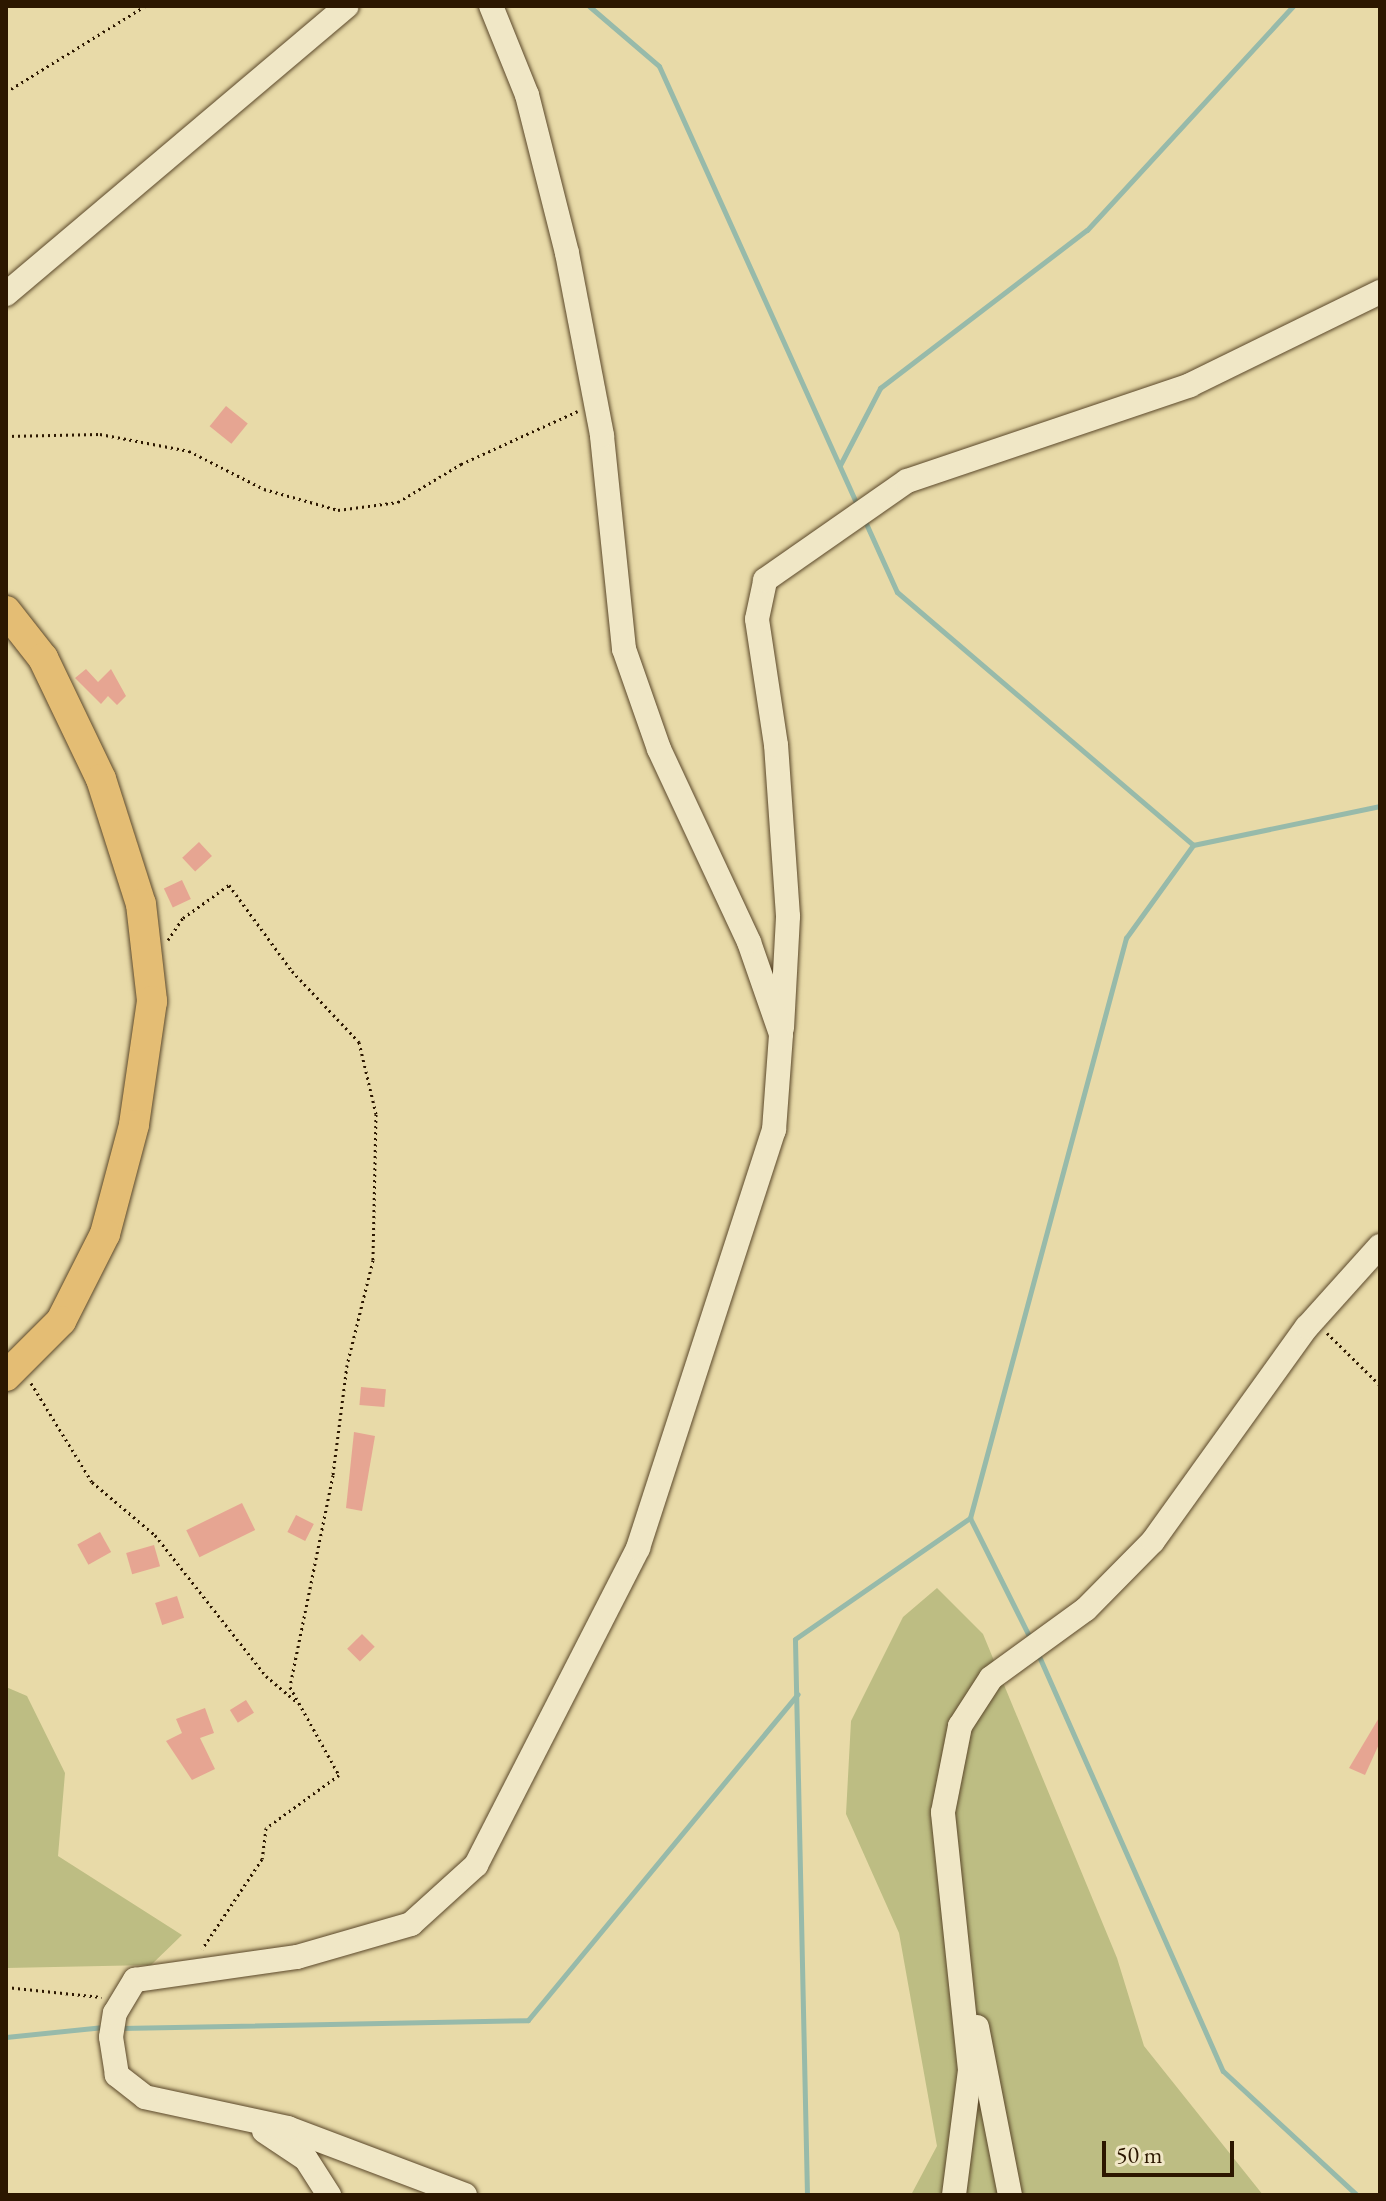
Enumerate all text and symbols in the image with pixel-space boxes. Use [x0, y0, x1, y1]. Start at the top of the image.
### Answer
scale bar [1106, 2125, 1238, 2175]
text: 50 m [1116, 2139, 1163, 2170]

